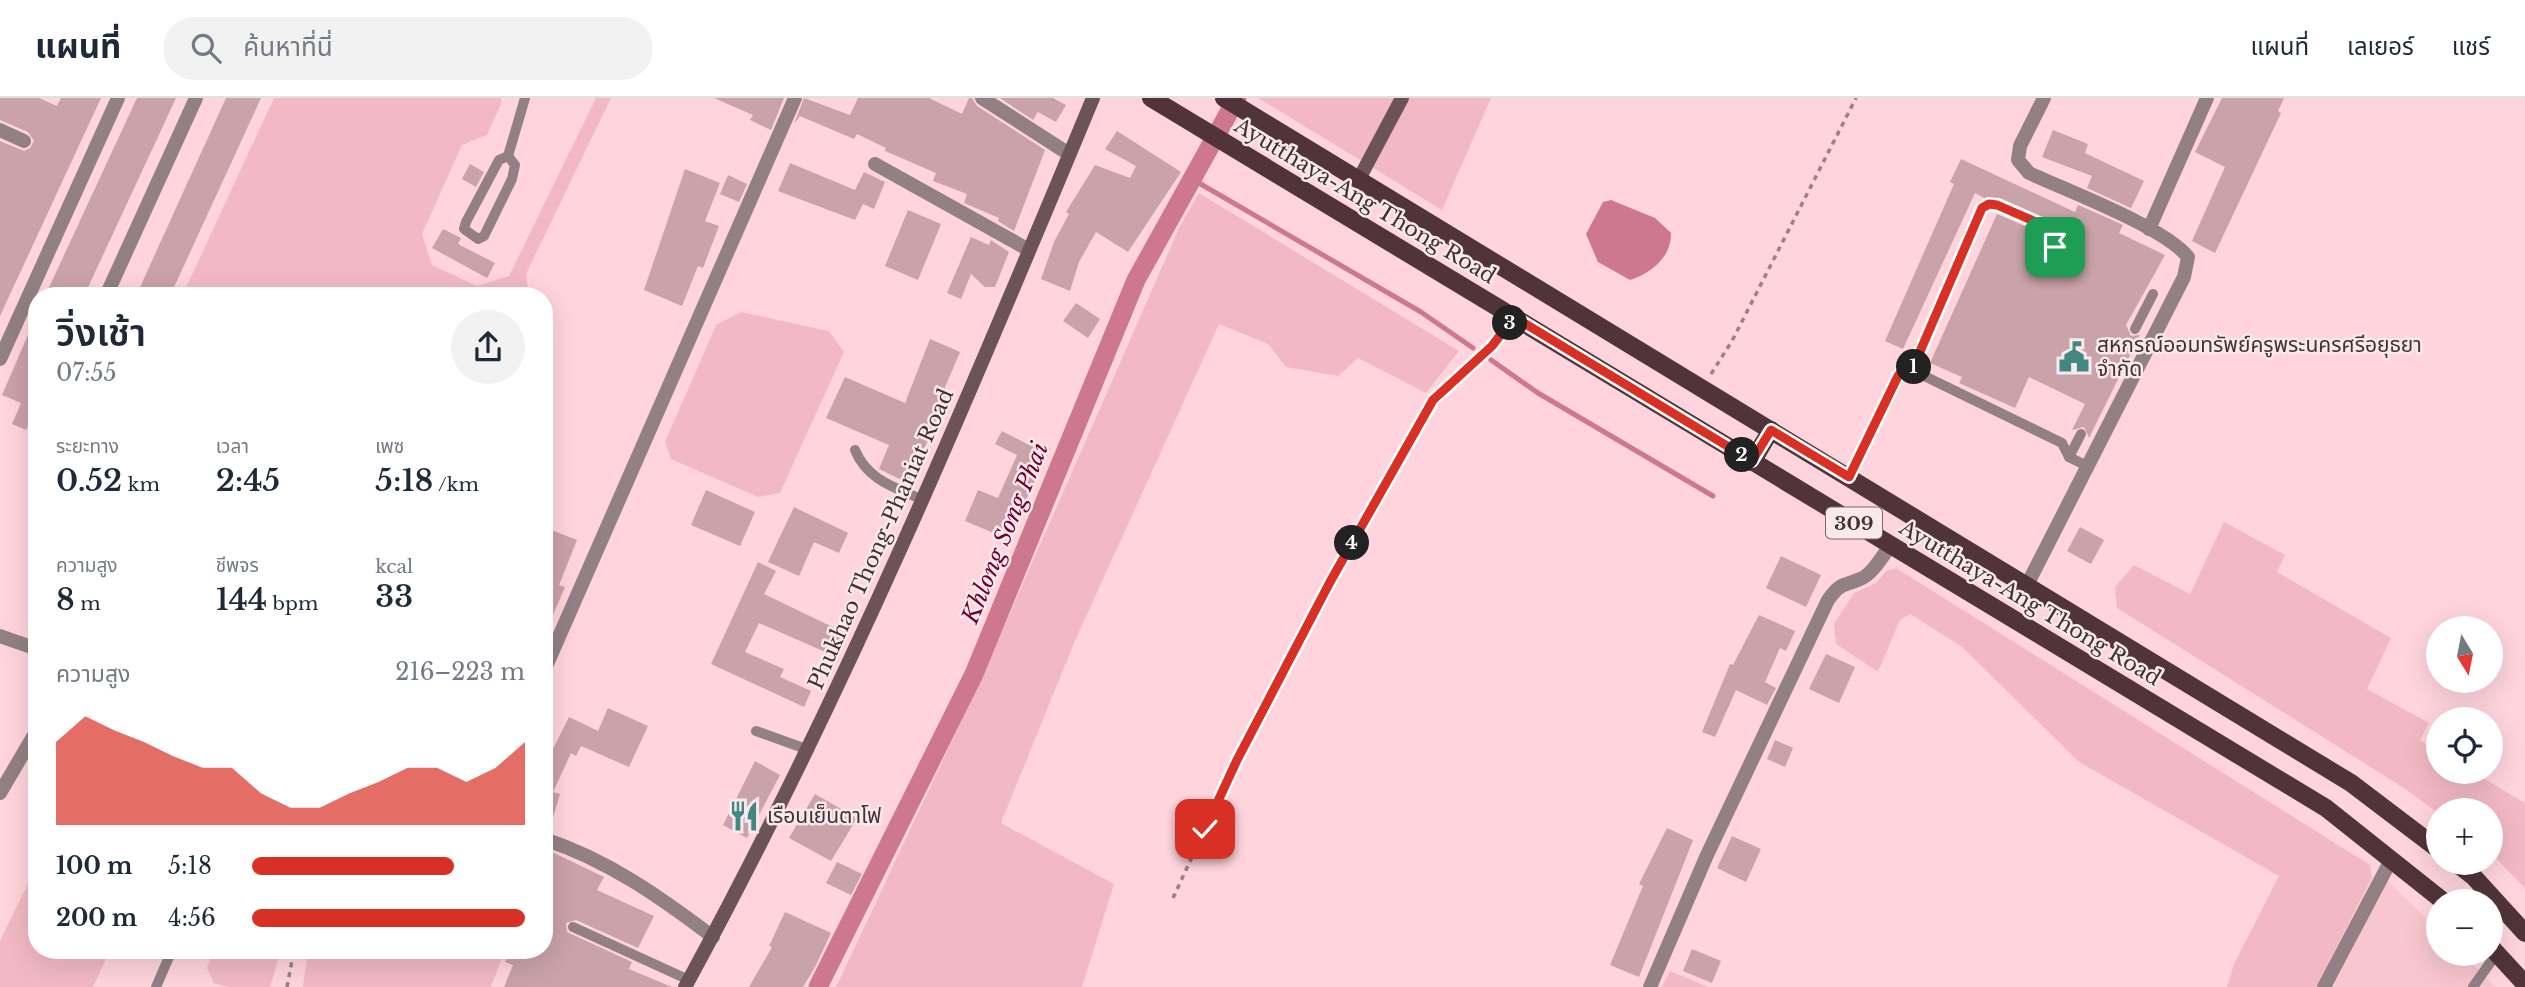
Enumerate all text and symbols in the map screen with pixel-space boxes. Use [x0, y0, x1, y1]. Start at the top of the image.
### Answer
search box [163, 17, 653, 80]
text: แผนที่ [35, 26, 121, 67]
icon: search [187, 29, 225, 67]
text: ค้นหาที่นี่ [243, 31, 333, 63]
text: แผนที่ [2251, 32, 2309, 61]
text: เลเยอร์ [2347, 32, 2414, 61]
text: แชร์ [2452, 32, 2490, 61]
street label: Ayutthaya-Ang Thong Road [1229, 112, 1500, 289]
pin [2025, 217, 2085, 277]
icon: arrive [2036, 228, 2074, 266]
pin: 3 [1492, 306, 1528, 341]
text: วิ่งเช้า [56, 309, 146, 356]
button: share [451, 310, 525, 384]
text: 3 [1503, 311, 1516, 334]
place label: สหกรณ์ออมทรัพย์ครูพระนครศรีอยุธยา จำกัด [2097, 332, 2422, 382]
public building icon: สหกรณ์ออมทรัพย์ครูพระนครศรีอยุธยา จำกัด [2057, 340, 2091, 374]
pin: 1 [1896, 350, 1932, 384]
text: 1 [1909, 355, 1918, 378]
text: 07:55 [56, 359, 117, 387]
street label: Phukhao Thong-Phaniat Road [803, 385, 959, 693]
text: ระยะทาง [56, 435, 119, 458]
text: เวลา [216, 435, 249, 458]
text: เพซ [375, 435, 404, 458]
water label: Khlong Song Phai [956, 438, 1054, 628]
pin: 2 [1724, 438, 1760, 472]
text: 2 [1735, 443, 1748, 466]
text: 0.52 [56, 462, 122, 499]
text: 2:45 [216, 462, 280, 499]
text: 5:18 [375, 462, 433, 499]
text: km [122, 473, 160, 496]
text: /km [433, 473, 479, 496]
road number: 309 [1826, 508, 1882, 538]
street label: Ayutthaya-Ang Thong Road [1894, 514, 2165, 691]
pin: 4 [1334, 526, 1370, 560]
text: 4 [1345, 531, 1358, 554]
text: ความสูง [56, 554, 117, 577]
text: ชีพจร [216, 554, 259, 577]
text: kcal [375, 555, 413, 578]
text: 33 [375, 578, 413, 615]
text: 8 [56, 581, 75, 618]
text: 144 [216, 581, 267, 618]
text: m [75, 592, 101, 615]
text: bpm [267, 592, 318, 615]
north arrow [2426, 616, 2502, 693]
map controls [2426, 616, 2503, 966]
text: 216–223 m [395, 658, 525, 686]
text: ความสูง [56, 660, 130, 688]
button: locate [2426, 707, 2503, 784]
button: + [2426, 798, 2503, 875]
restaurant icon: เรือนเย็นตาโฟ [727, 799, 761, 833]
pin [1175, 799, 1235, 859]
place label: เรือนเย็นตาโฟ [767, 803, 881, 829]
icon: check [1186, 810, 1224, 848]
text: 100 m [56, 852, 132, 880]
text: 5:18 [168, 852, 212, 880]
button: − [2426, 889, 2503, 966]
text: 200 m [56, 904, 137, 932]
text: 4:56 [168, 904, 216, 932]

